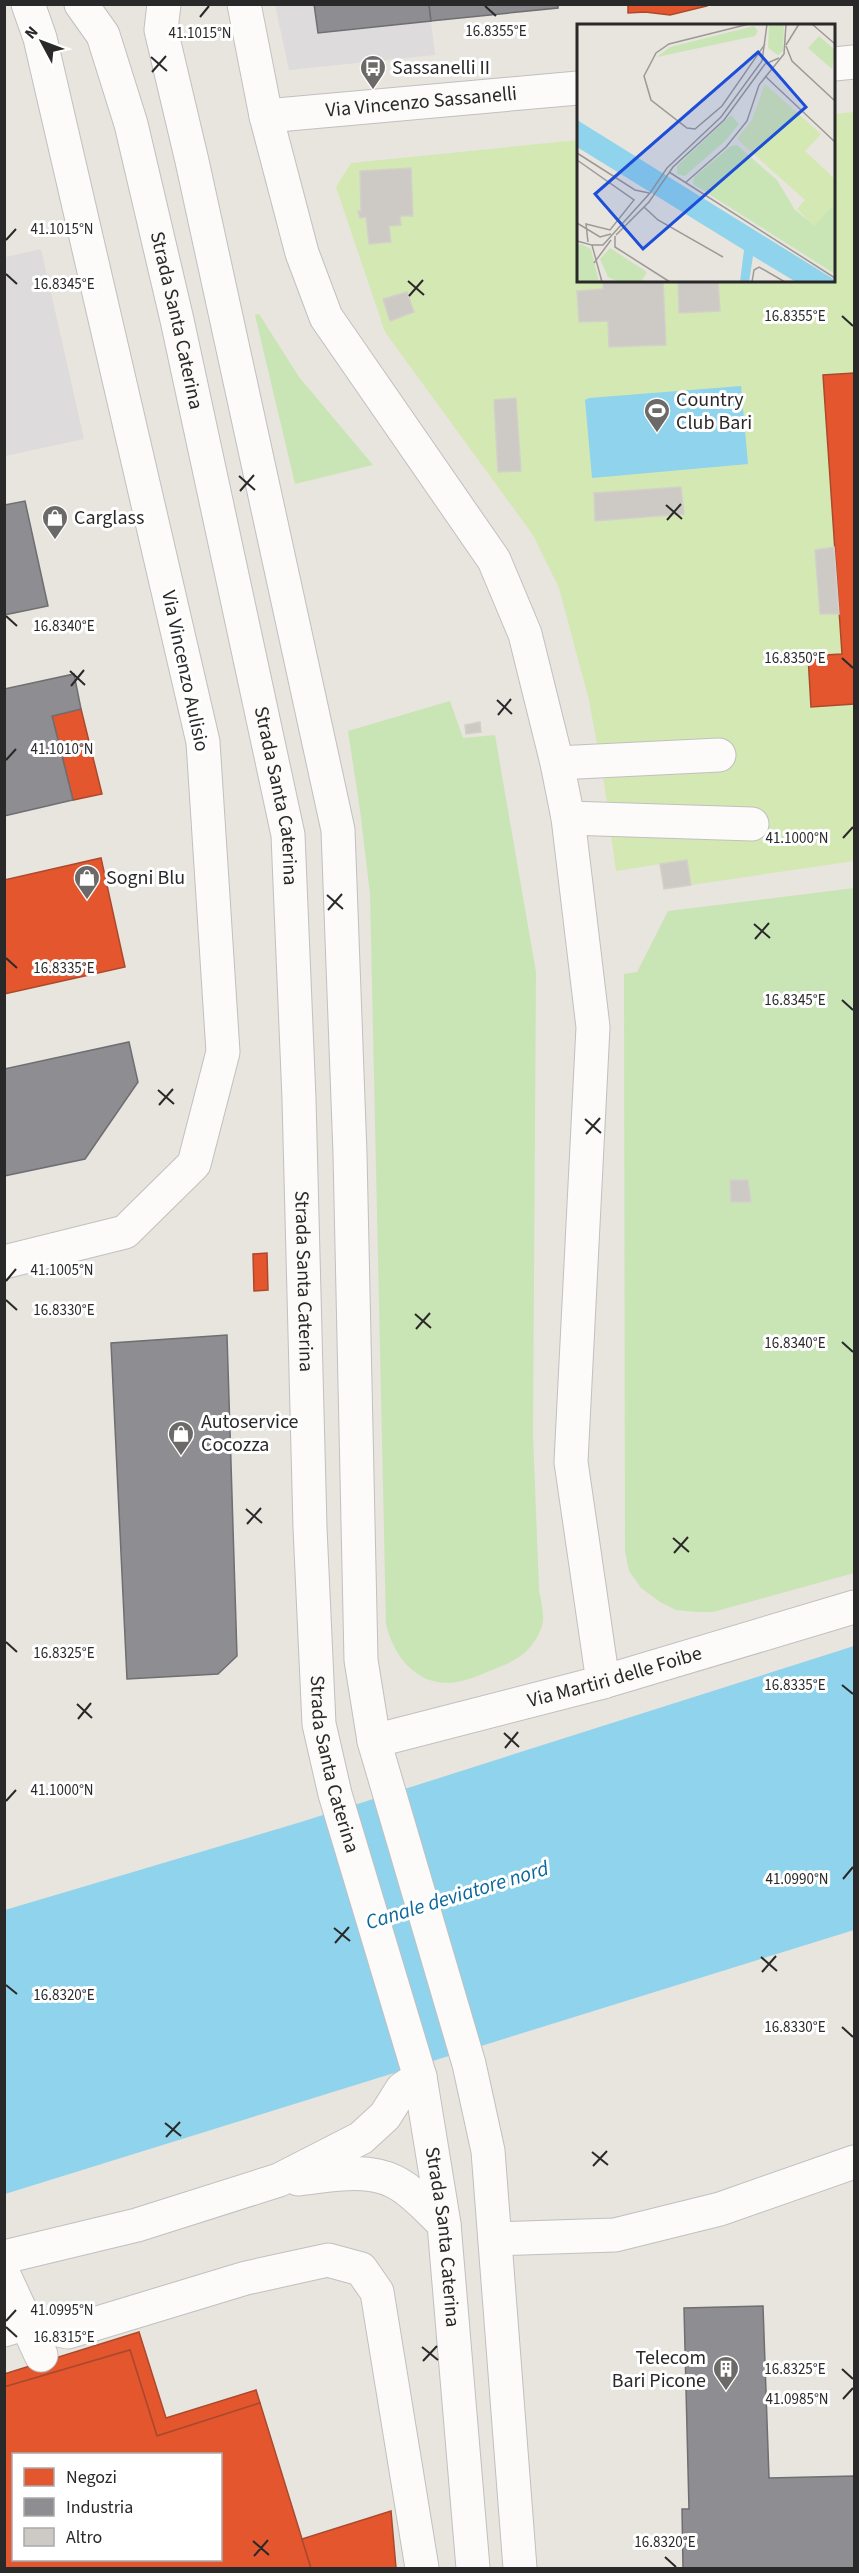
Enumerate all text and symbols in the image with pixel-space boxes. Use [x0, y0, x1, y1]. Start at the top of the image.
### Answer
north arrow [12, 12, 72, 72]
text: 16.8355°E [465, 21, 527, 42]
text: N [20, 22, 43, 44]
text: 41.1015°N [168, 23, 232, 44]
inset map [577, 24, 835, 282]
bus stop icon: Sassanelli II [358, 53, 388, 91]
place label: Sassanelli II [392, 54, 490, 82]
street label: Via Vincenzo Sassanelli [325, 80, 518, 125]
text: 41.1015°N [30, 219, 94, 240]
street label: Strada Santa Caterina [143, 229, 210, 412]
text: 16.8345°E [33, 274, 95, 295]
text: 16.8355°E [764, 306, 826, 327]
place label: Country Club Bari [676, 386, 752, 437]
sports icon: Country Club Bari [642, 396, 672, 434]
shop icon: Carglass [40, 503, 70, 541]
place label: Carglass [74, 504, 144, 532]
street label: Via Vincenzo Aulisio [154, 588, 216, 754]
text: 16.8340°E [33, 616, 95, 637]
text: 16.8350°E [764, 648, 826, 669]
street label: Strada Santa Caterina [247, 704, 304, 886]
text: 41.1010°N [30, 739, 94, 760]
text: 41.1000°N [765, 828, 829, 849]
shop icon: Sogni Blu [72, 863, 102, 901]
place label: Sogni Blu [106, 864, 185, 892]
text: 16.8335°E [33, 958, 95, 979]
text: 16.8345°E [764, 990, 826, 1011]
street label: Strada Santa Caterina [287, 1190, 320, 1372]
text: 41.1005°N [30, 1260, 94, 1281]
text: 16.8330°E [33, 1300, 95, 1321]
text: 16.8340°E [764, 1333, 826, 1354]
place label: Autoservice Cocozza [201, 1408, 299, 1459]
shop icon: Autoservice Cocozza [166, 1419, 196, 1457]
street label: Via Martiri delle Foibe [524, 1639, 705, 1715]
text: 16.8325°E [33, 1643, 95, 1664]
street label: Strada Santa Caterina [303, 1675, 366, 1856]
text: 16.8335°E [764, 1675, 826, 1696]
text: 41.1000°N [30, 1780, 94, 1801]
water label: Canale deviatore nord [362, 1853, 553, 1937]
text: 41.0990°N [765, 1869, 829, 1890]
text: 16.8320°E [33, 1985, 95, 2006]
text: 16.8330°E [764, 2017, 826, 2038]
street label: Strada Santa Caterina [418, 2145, 467, 2328]
text: 41.0995°N [30, 2300, 94, 2321]
text: 16.8315°E [33, 2327, 95, 2348]
place label: Telecom Bari Picone [612, 2344, 706, 2395]
building icon: Telecom Bari Picone [711, 2354, 741, 2392]
text: 16.8325°E [764, 2359, 826, 2380]
text: 41.0985°N [765, 2389, 829, 2410]
legend [12, 2453, 222, 2561]
text: Negozi [66, 2465, 117, 2490]
text: Industria [66, 2495, 133, 2520]
text: Altro [66, 2525, 102, 2550]
text: 16.8320°E [634, 2532, 696, 2553]

